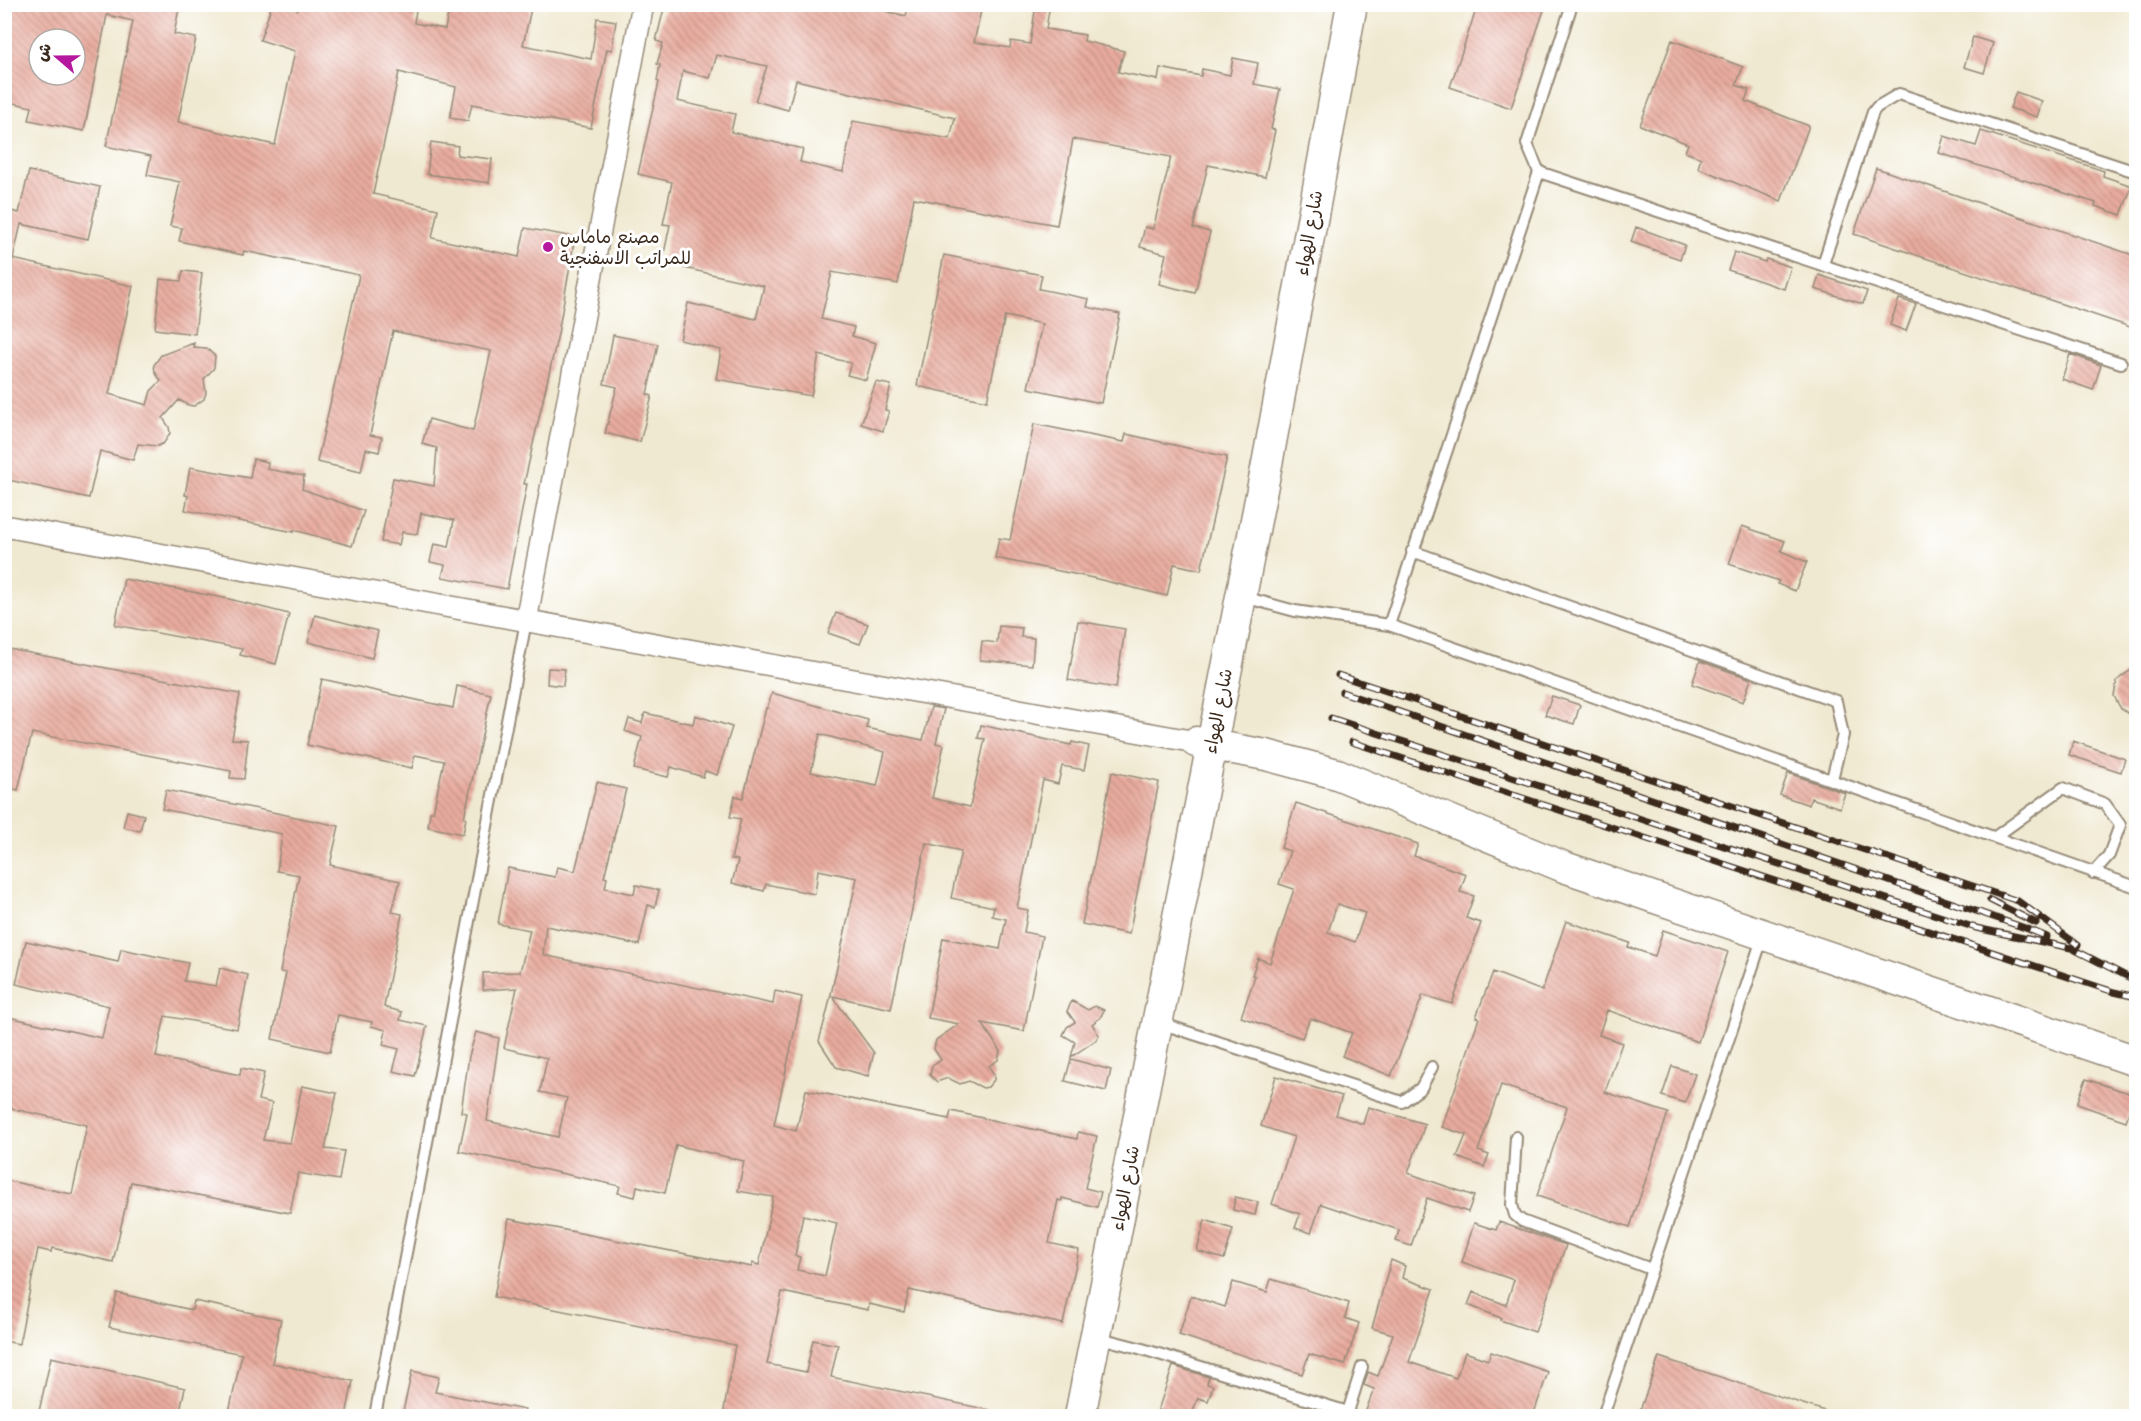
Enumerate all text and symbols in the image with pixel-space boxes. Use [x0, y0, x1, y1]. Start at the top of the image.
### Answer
north arrow [27, 27, 87, 87]
text: ش [30, 40, 55, 64]
street label: شارع الهواء [1289, 188, 1328, 278]
place label: مصنع ماماس للمراتب الاسفنجية [560, 224, 691, 269]
marker: مصنع ماماس للمراتب الاسفنجية [541, 240, 555, 254]
street label: شارع الهواء [1197, 666, 1238, 756]
street label: شارع الهواء [1104, 1143, 1145, 1233]

